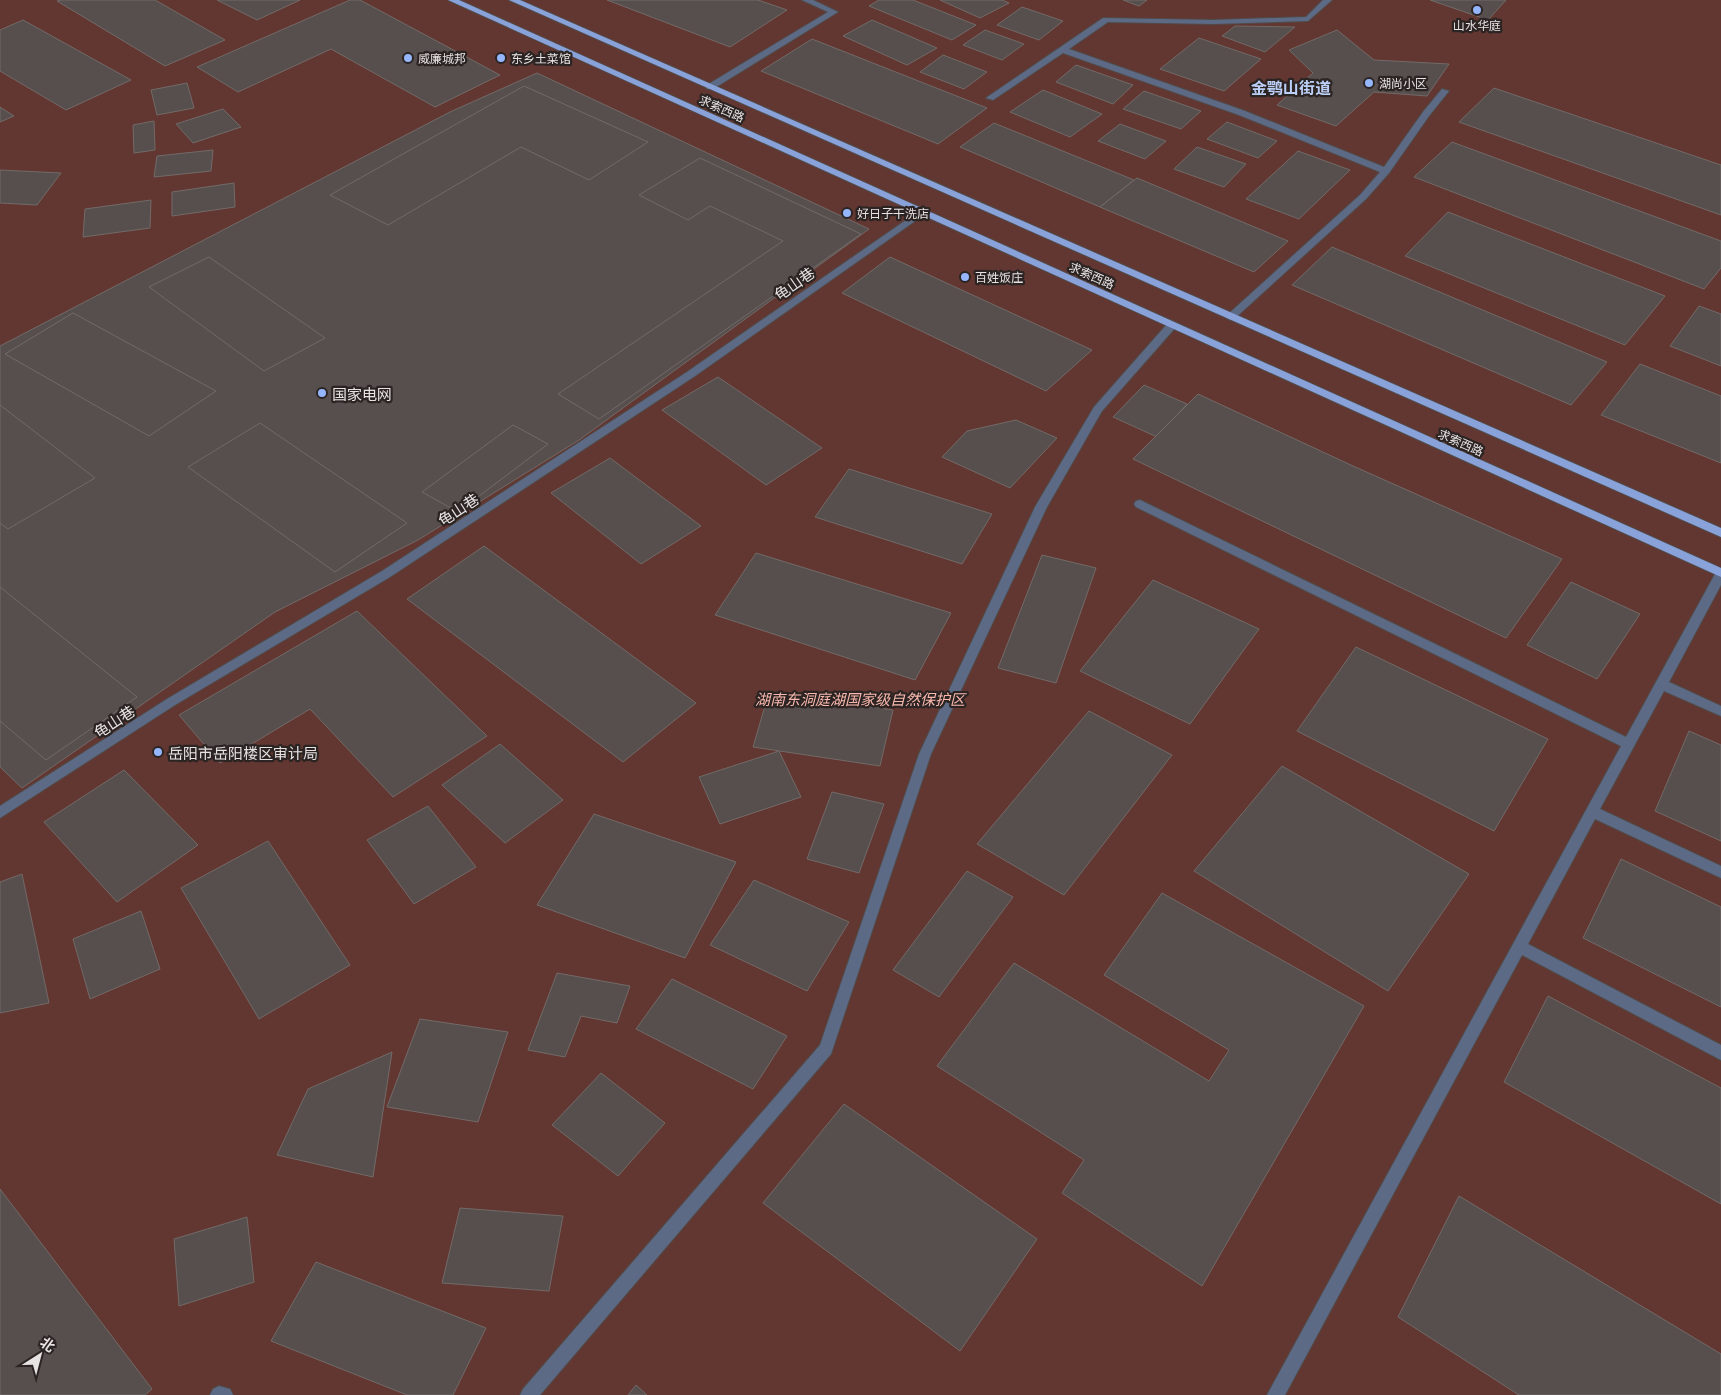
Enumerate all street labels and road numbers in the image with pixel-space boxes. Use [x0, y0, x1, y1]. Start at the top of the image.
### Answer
street label: 求索西路 [696, 90, 748, 126]
street label: 求索西路 [1066, 257, 1118, 293]
street label: 龟山巷 [769, 261, 819, 305]
street label: 求索西路 [1435, 424, 1487, 460]
street label: 龟山巷 [433, 487, 483, 531]
street label: 龟山巷 [89, 699, 139, 743]

